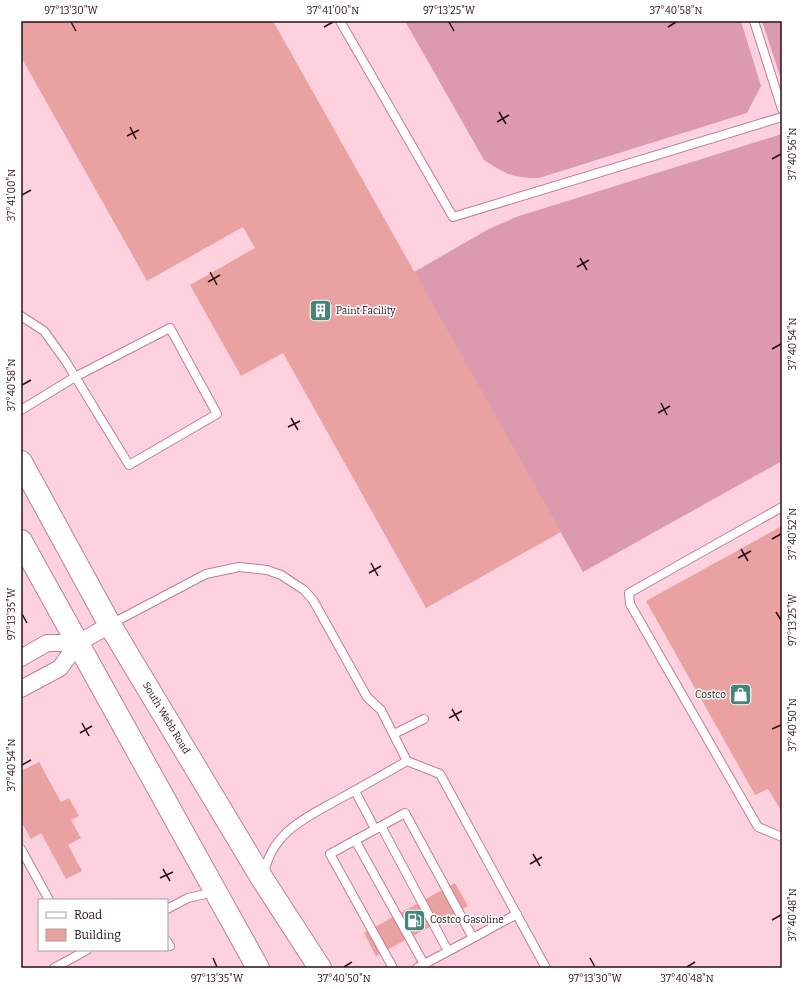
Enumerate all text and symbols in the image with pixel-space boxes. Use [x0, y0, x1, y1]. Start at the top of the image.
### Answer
text: 97°13'30"W [44, 5, 99, 17]
text: 37°41'00"N [307, 5, 359, 17]
text: 97°13'25"W [423, 5, 476, 17]
text: 37°40'58"N [650, 5, 703, 17]
text: 37°40'56"N [787, 127, 799, 181]
text: 37°41'00"N [6, 169, 18, 221]
building icon: Paint Facility [307, 298, 333, 324]
place label: Paint Facility [336, 305, 396, 317]
text: 37°40'54"N [787, 317, 799, 371]
text: 37°40'58"N [6, 358, 18, 411]
text: 37°40'52"N [787, 508, 799, 560]
text: 97°13'35"W [6, 587, 18, 640]
text: 97°13'25"W [787, 593, 799, 646]
street label: South Webb Road [140, 680, 192, 756]
shop icon: Costco [728, 682, 754, 708]
place label: Costco [695, 689, 726, 701]
text: 37°40'50"N [787, 698, 799, 752]
text: 37°40'54"N [6, 738, 18, 792]
text: 37°40'48"N [787, 888, 799, 942]
legend [38, 899, 168, 951]
fuel station icon: Costco Gasoline [402, 907, 428, 933]
text: Road [74, 908, 102, 922]
place label: Costco Gasoline [430, 914, 504, 926]
text: Building [74, 928, 121, 942]
text: 97°13'35"W [191, 973, 244, 985]
text: 37°40'50"N [317, 973, 371, 985]
text: 97°13'30"W [568, 973, 623, 985]
text: 37°40'48"N [660, 973, 714, 985]

